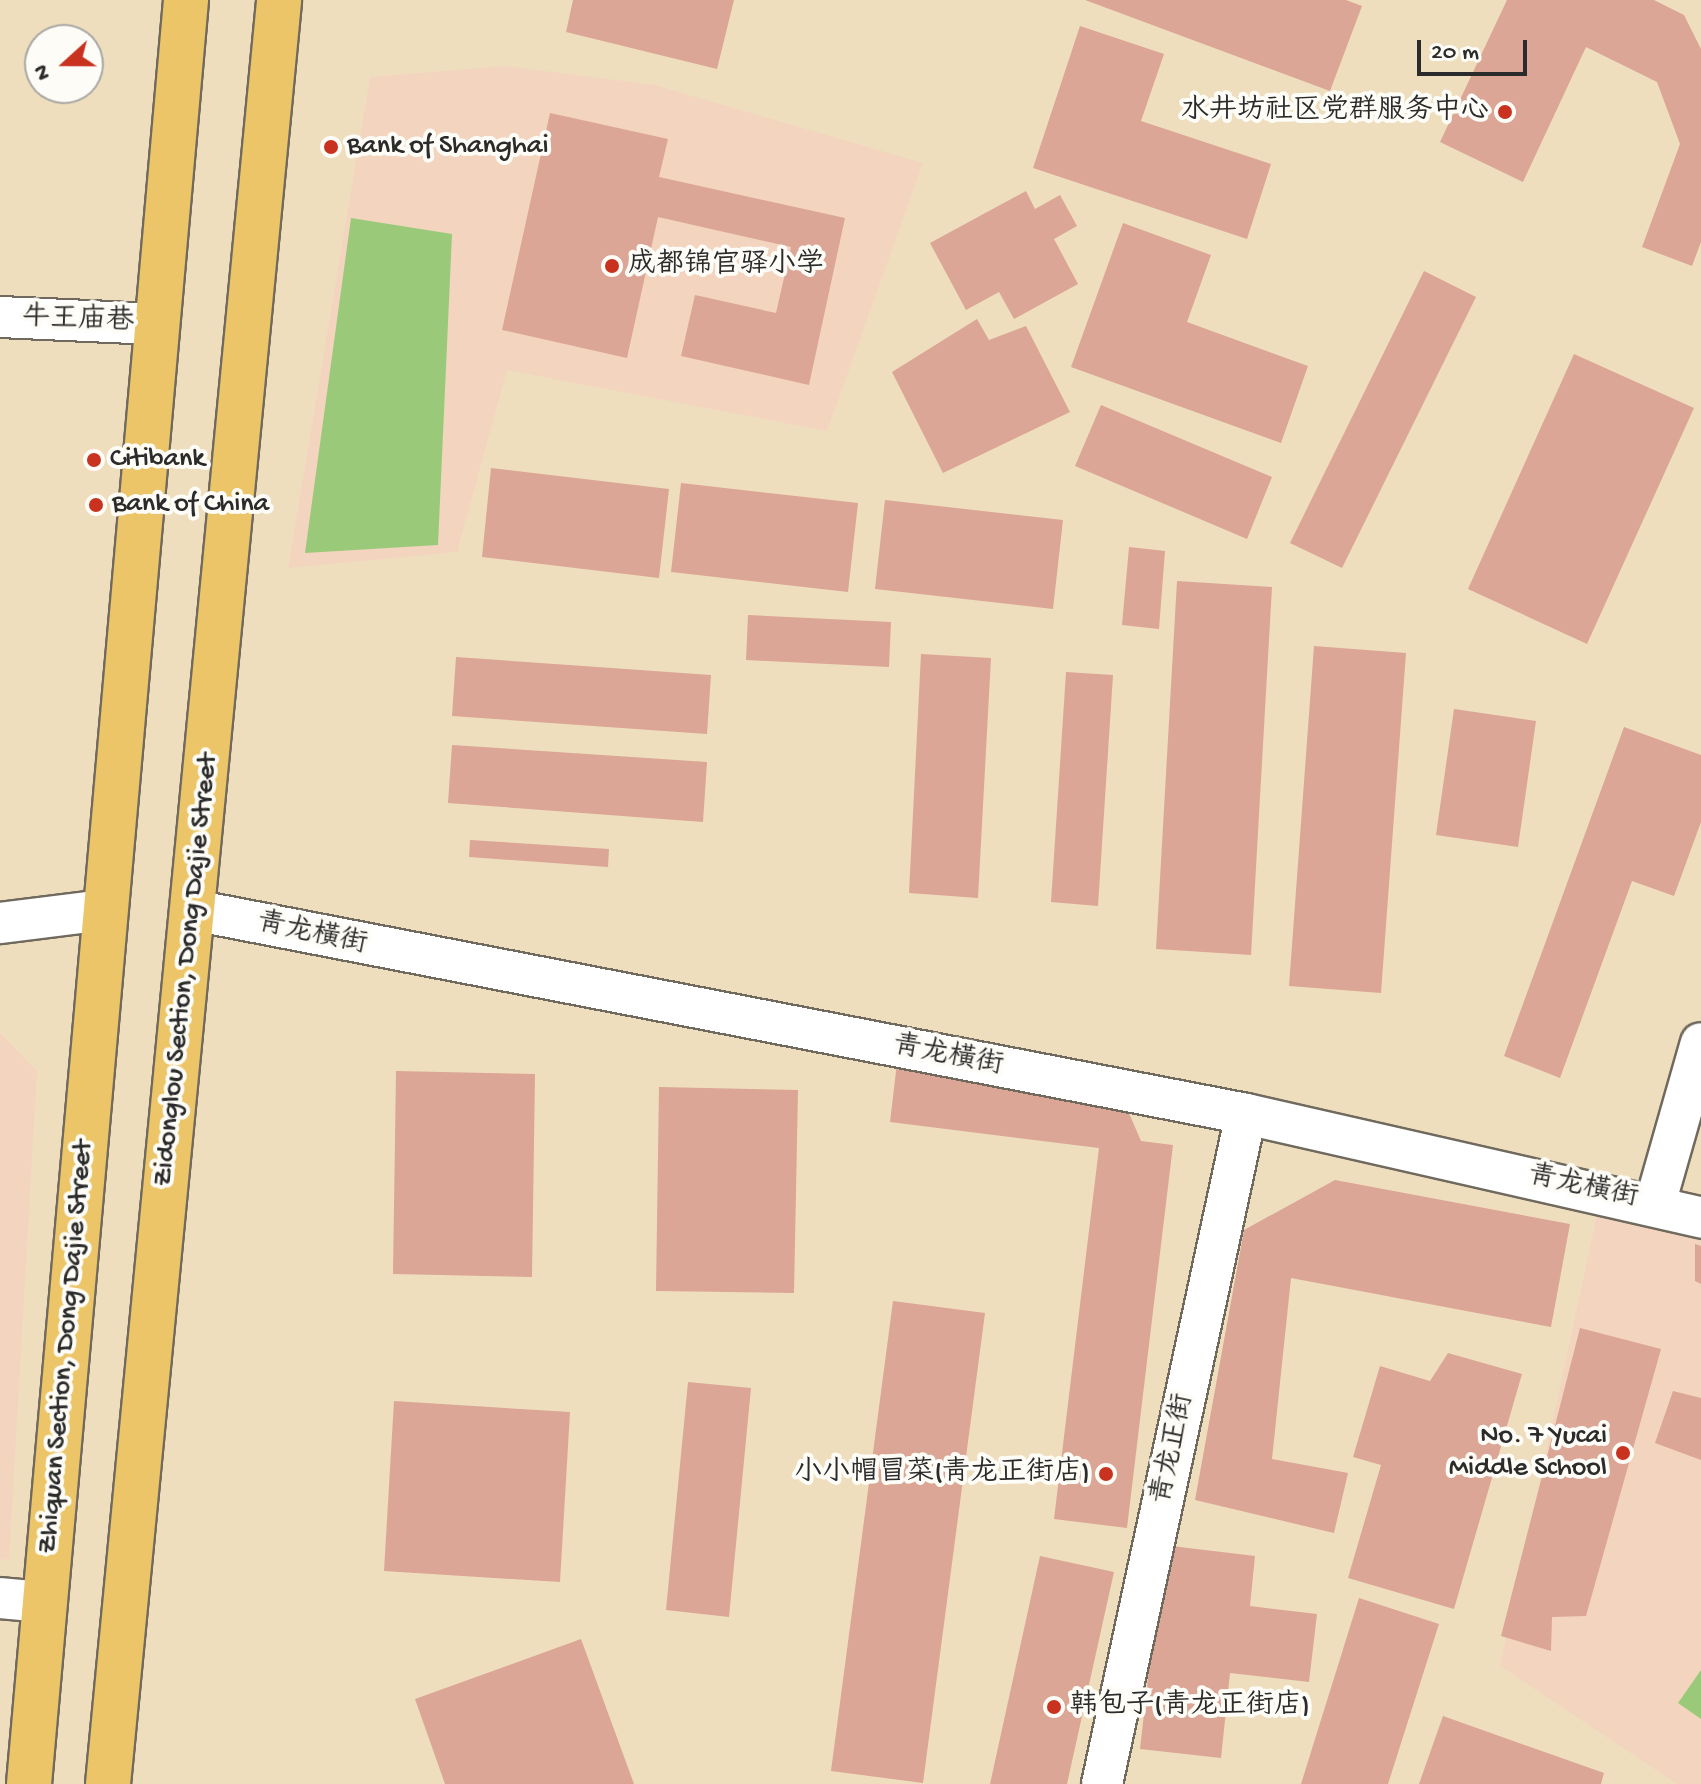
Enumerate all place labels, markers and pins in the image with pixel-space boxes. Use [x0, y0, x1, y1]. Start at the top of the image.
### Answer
place label: 水井坊社区党群服务中心 [1181, 95, 1489, 129]
marker: 水井坊社区党群服务中心 [1496, 103, 1514, 121]
place label: Bank of Shanghai [347, 130, 548, 164]
marker: Bank of Shanghai [322, 138, 340, 156]
place label: 成都锦官驿小学 [628, 249, 824, 283]
marker: 成都锦官驿小学 [603, 257, 621, 275]
place label: Citibank [110, 443, 205, 477]
marker: Citibank [85, 451, 103, 469]
place label: Bank of China [112, 488, 269, 522]
marker: Bank of China [87, 496, 105, 514]
place label: No. 7 Yucai Middle School [1449, 1420, 1607, 1486]
marker: No. 7 Yucai Middle School [1614, 1444, 1632, 1462]
place label: 小小帽冒菜(青龙正街店) [794, 1457, 1090, 1491]
marker: 小小帽冒菜(青龙正街店) [1097, 1465, 1115, 1483]
place label: 韩包子(青龙正街店) [1070, 1690, 1310, 1724]
marker: 韩包子(青龙正街店) [1045, 1698, 1063, 1716]

